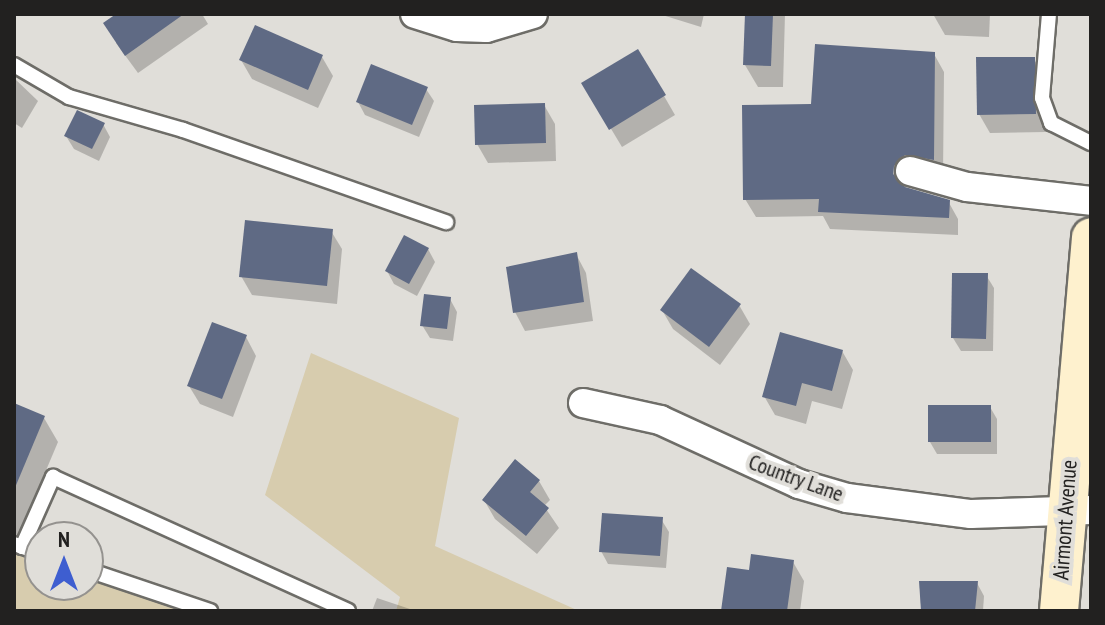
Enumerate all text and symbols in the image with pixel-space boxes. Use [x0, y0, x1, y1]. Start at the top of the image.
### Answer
street label: Country Lane [745, 449, 847, 507]
street label: Airmont Avenue [1048, 459, 1082, 581]
north arrow [24, 521, 104, 601]
text: N [58, 525, 70, 553]

